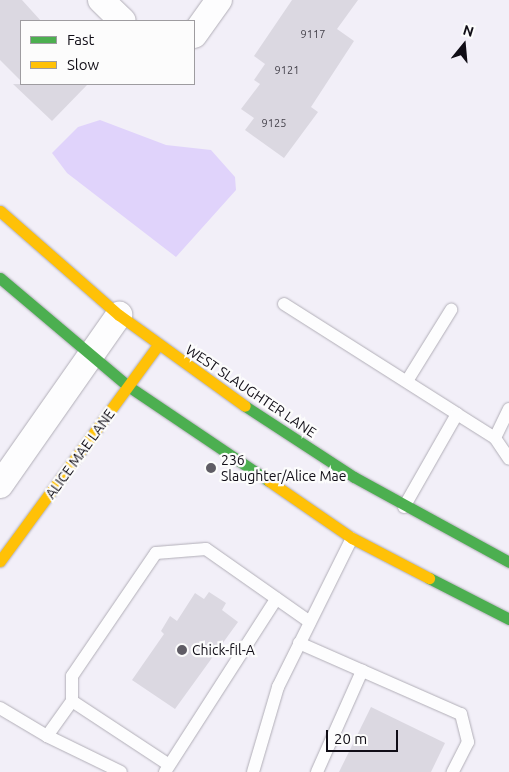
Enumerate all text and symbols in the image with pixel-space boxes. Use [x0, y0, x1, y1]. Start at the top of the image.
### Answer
legend [20, 20, 195, 85]
north arrow [439, 20, 489, 70]
text: N [461, 21, 476, 40]
house number: 9117 [301, 27, 325, 41]
text: Fast [67, 31, 94, 48]
text: Slow [67, 56, 99, 73]
house number: 9121 [275, 63, 299, 77]
house number: 9125 [262, 116, 286, 130]
street label: WEST SLAUGHTER LANE [183, 341, 319, 441]
street label: ALICE MAE LANE [42, 406, 118, 502]
place label: 236 Slaughter/Alice Mae [221, 452, 346, 484]
marker: 236 Slaughter/Alice Mae [205, 462, 217, 474]
place label: Chick-fil-A [192, 642, 255, 658]
marker: Chick-fil-A [176, 644, 188, 656]
scale bar [329, 720, 402, 752]
text: 20 m [334, 730, 367, 747]

